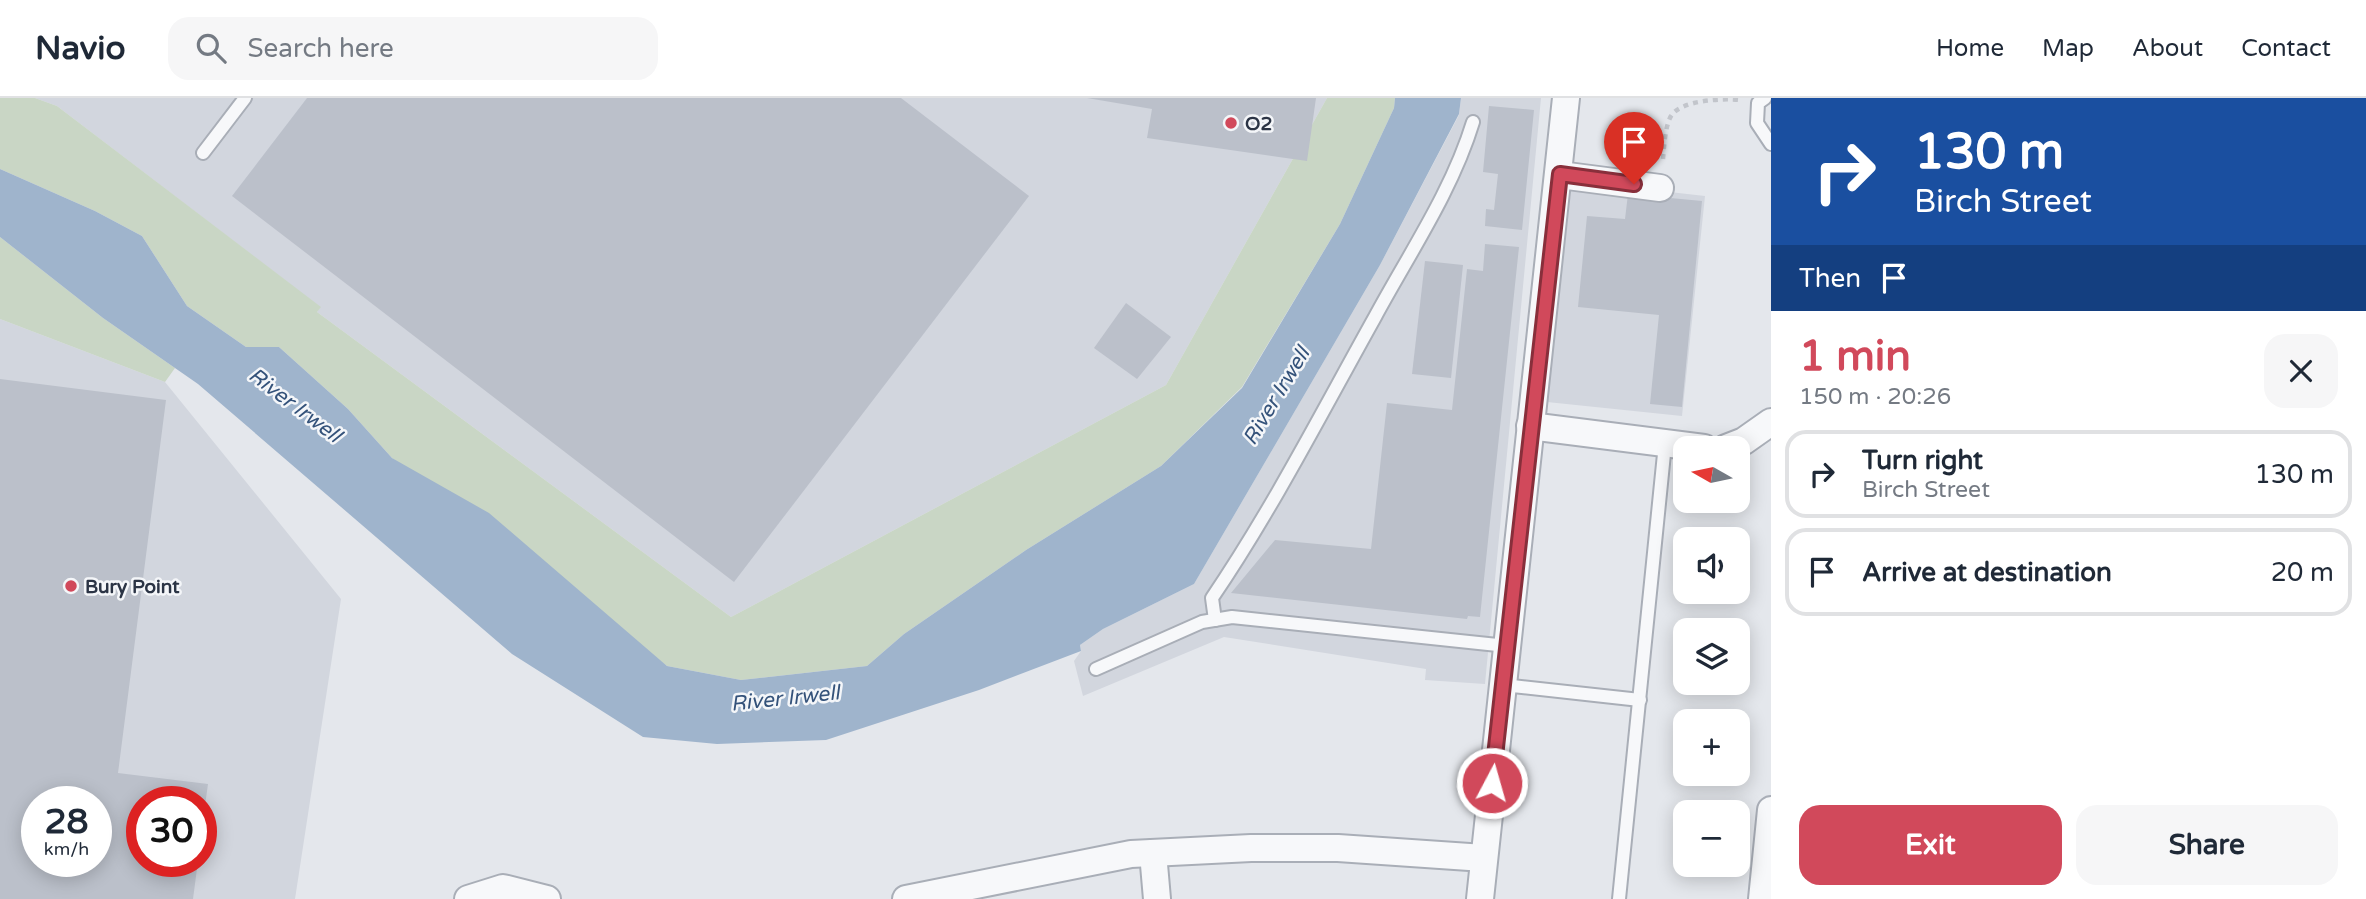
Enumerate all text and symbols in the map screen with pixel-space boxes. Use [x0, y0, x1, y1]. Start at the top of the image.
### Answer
search box [168, 17, 658, 80]
text: Navio [35, 29, 126, 68]
icon: search [192, 29, 230, 67]
text: Search here [248, 33, 394, 64]
text: Home [1936, 34, 2004, 63]
text: Map [2042, 34, 2094, 63]
text: About [2132, 34, 2203, 63]
text: Contact [2241, 34, 2331, 63]
pin [1604, 112, 1664, 184]
place label: O2 [1245, 113, 1272, 135]
marker: O2 [1223, 115, 1239, 131]
icon: arrive [1615, 123, 1653, 161]
text: 130 m [1914, 123, 2064, 182]
icon: right [1799, 126, 1890, 217]
text: Birch Street [1914, 183, 2092, 221]
icon: arrive [1875, 259, 1913, 297]
text: Then [1799, 263, 1861, 294]
text: 1 min [1799, 331, 1911, 382]
button: close [2264, 334, 2338, 408]
water label: River Irwell [1238, 341, 1317, 449]
water label: River Irwell [244, 363, 348, 450]
text: 150 m · 20:26 [1799, 383, 1951, 411]
north arrow [1673, 436, 1750, 513]
map controls [1673, 436, 1750, 877]
text: Turn right [1862, 445, 1983, 476]
icon: right [1803, 455, 1841, 493]
text: 130 m [2254, 459, 2334, 490]
text: Birch Street [1862, 476, 1990, 504]
button: sound [1673, 527, 1750, 604]
icon: arrive [1803, 553, 1841, 591]
text: Arrive at destination [1862, 557, 2112, 588]
text: 20 m [2271, 557, 2334, 588]
place label: Bury Point [85, 576, 180, 599]
marker: Bury Point [63, 578, 79, 594]
button: layers [1673, 618, 1750, 695]
water label: River Irwell [729, 680, 843, 717]
button: + [1673, 709, 1750, 786]
position arrow [1455, 746, 1529, 820]
speed limit sign: 30 [126, 786, 217, 877]
button: − [1673, 800, 1750, 877]
text: 28 [45, 801, 88, 843]
button: Exit [1799, 805, 2062, 885]
button: Share [2076, 805, 2338, 885]
text: km/h [44, 838, 89, 860]

